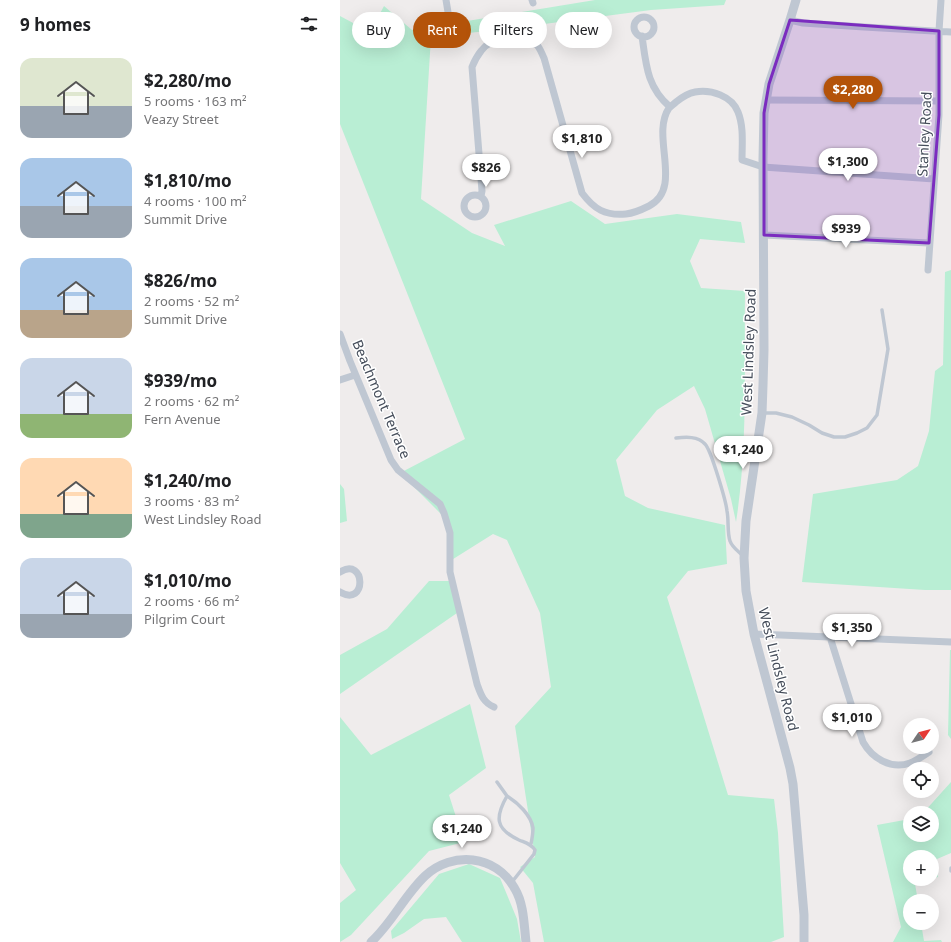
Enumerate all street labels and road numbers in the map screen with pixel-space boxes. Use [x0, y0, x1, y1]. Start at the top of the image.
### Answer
street label: Stanley Road [912, 91, 936, 177]
street label: West Lindsley Road [736, 288, 760, 416]
street label: Beachmont Terrace [348, 337, 416, 462]
street label: West Lindsley Road [754, 605, 804, 733]

